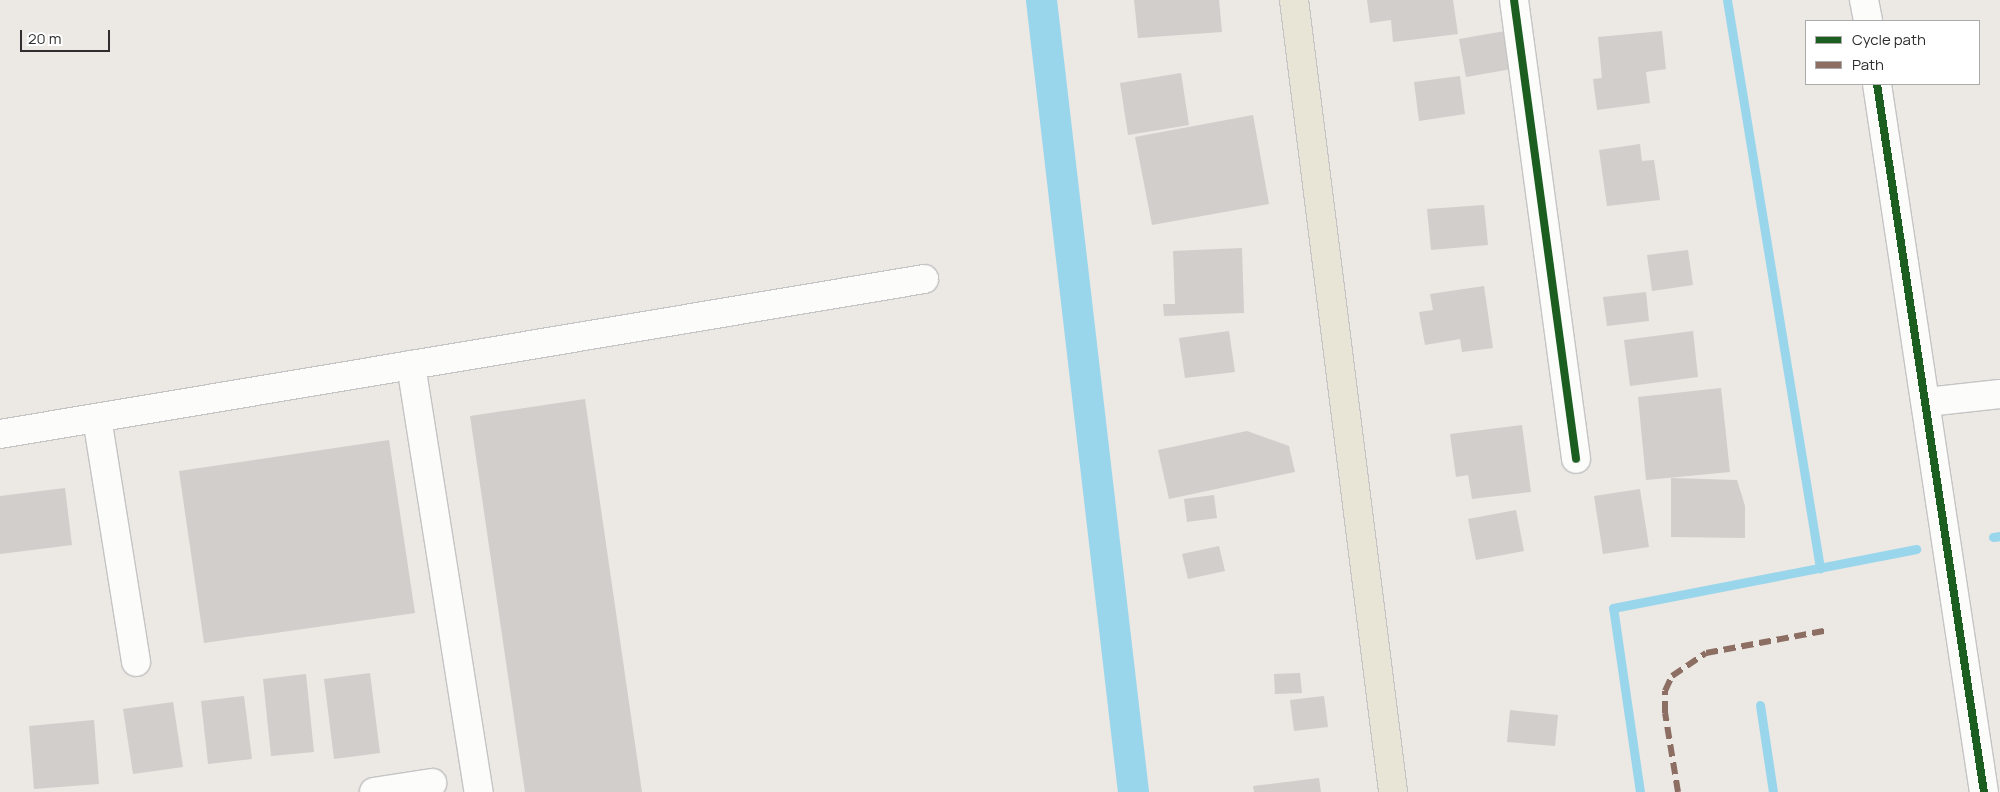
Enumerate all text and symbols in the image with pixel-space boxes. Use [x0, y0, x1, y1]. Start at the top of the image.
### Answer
scale bar [22, 20, 112, 52]
legend [1805, 20, 1980, 85]
text: 20 m [28, 28, 61, 49]
text: Cycle path [1852, 29, 1926, 50]
text: Path [1852, 54, 1884, 75]

